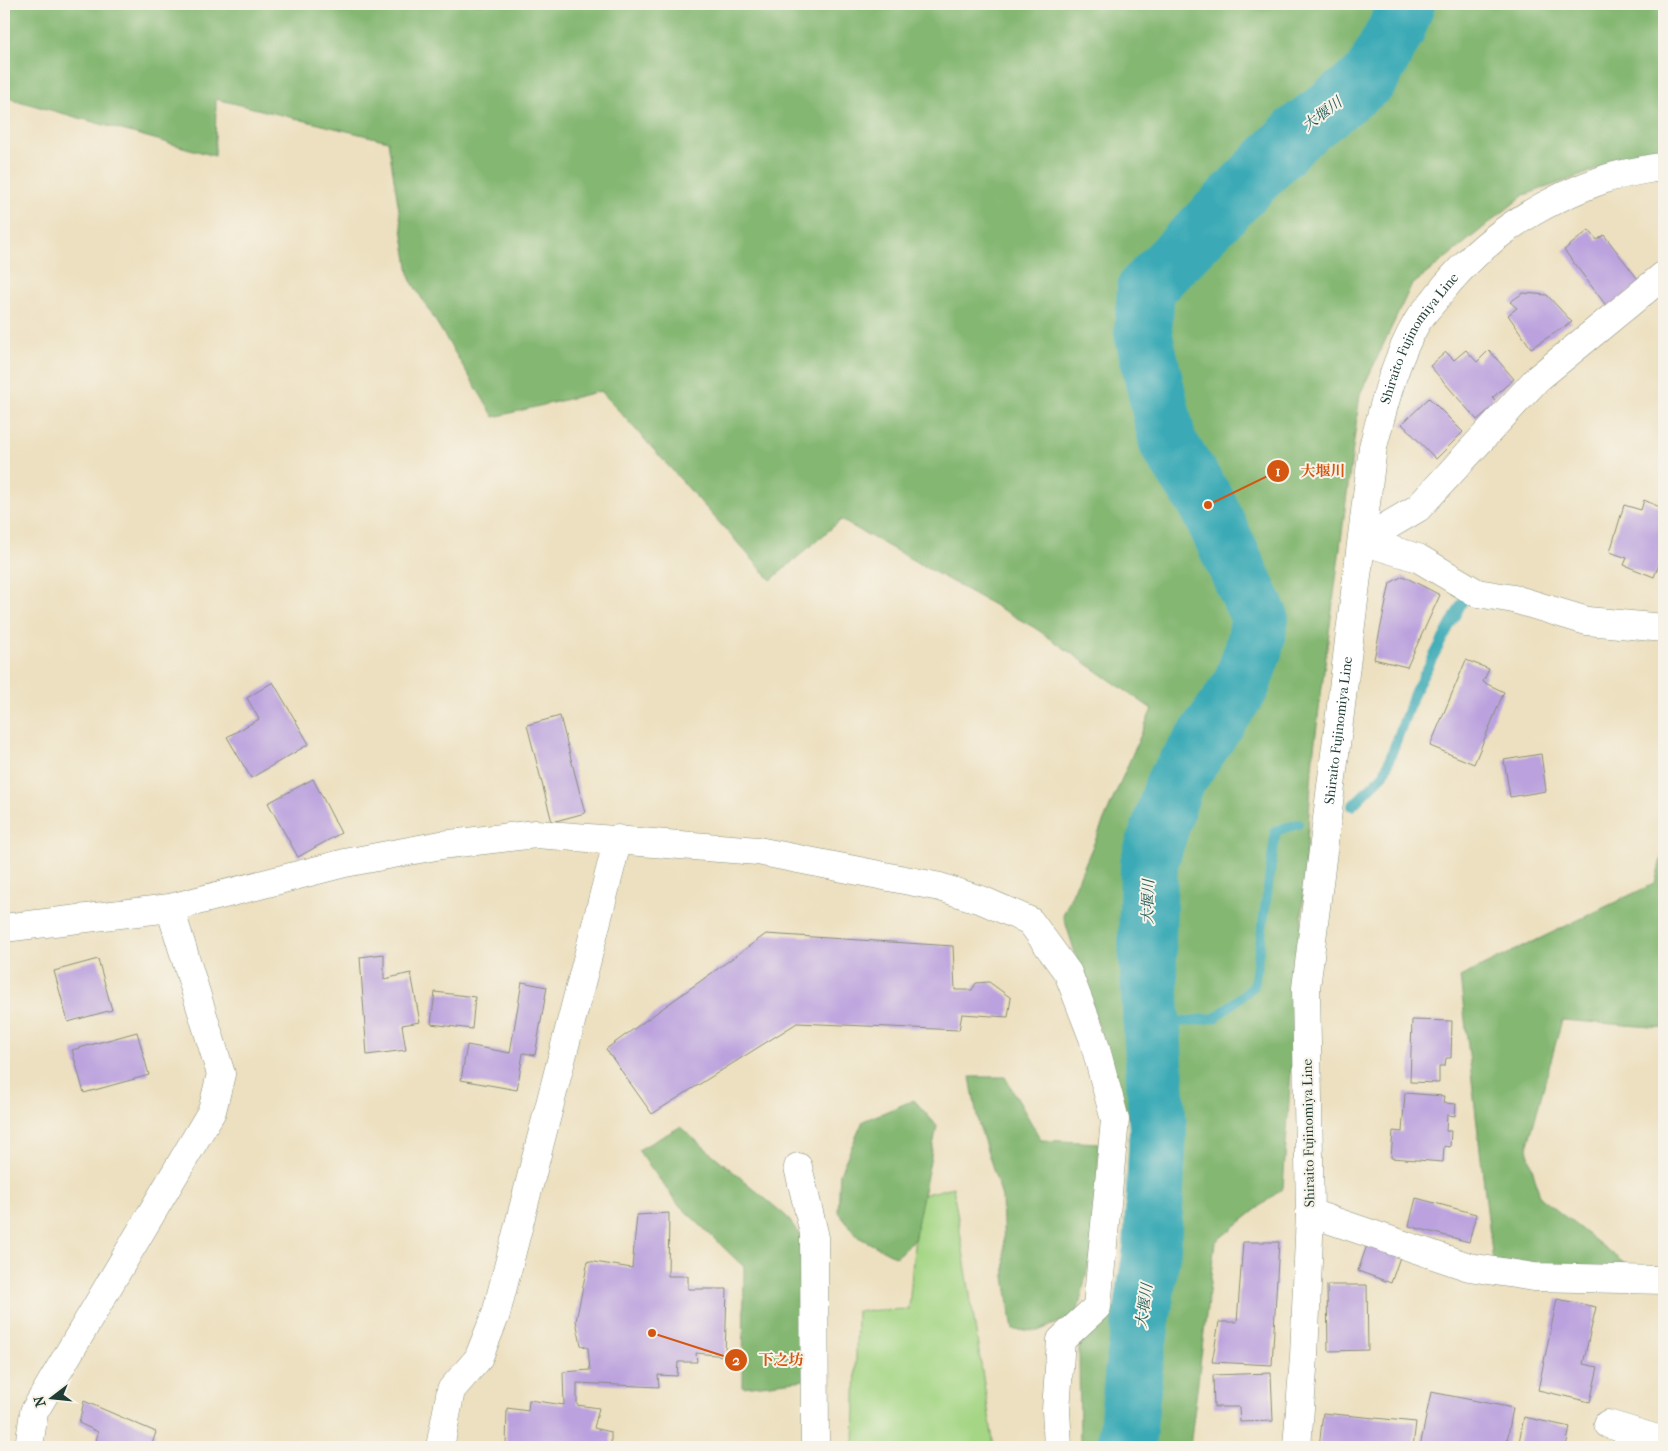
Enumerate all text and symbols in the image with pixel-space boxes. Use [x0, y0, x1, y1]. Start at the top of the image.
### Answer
water label: 大堰川 [1299, 92, 1347, 135]
street label: Shiraito Fujinomiya Line [1377, 269, 1462, 406]
callout: 大堰川 [1266, 456, 1356, 486]
text: 1 [1275, 462, 1281, 480]
text: 大堰川 [1300, 462, 1346, 480]
street label: Shiraito Fujinomiya Line [1321, 655, 1356, 805]
water label: 大堰川 [1139, 877, 1157, 925]
street label: Shiraito Fujinomiya Line [1299, 1058, 1318, 1208]
water label: 大堰川 [1132, 1280, 1156, 1330]
callout: 下之坊 [724, 1345, 814, 1375]
text: 2 [732, 1351, 740, 1369]
text: 下之坊 [758, 1351, 804, 1369]
north arrow [28, 1374, 78, 1424]
text: N [30, 1394, 50, 1409]

